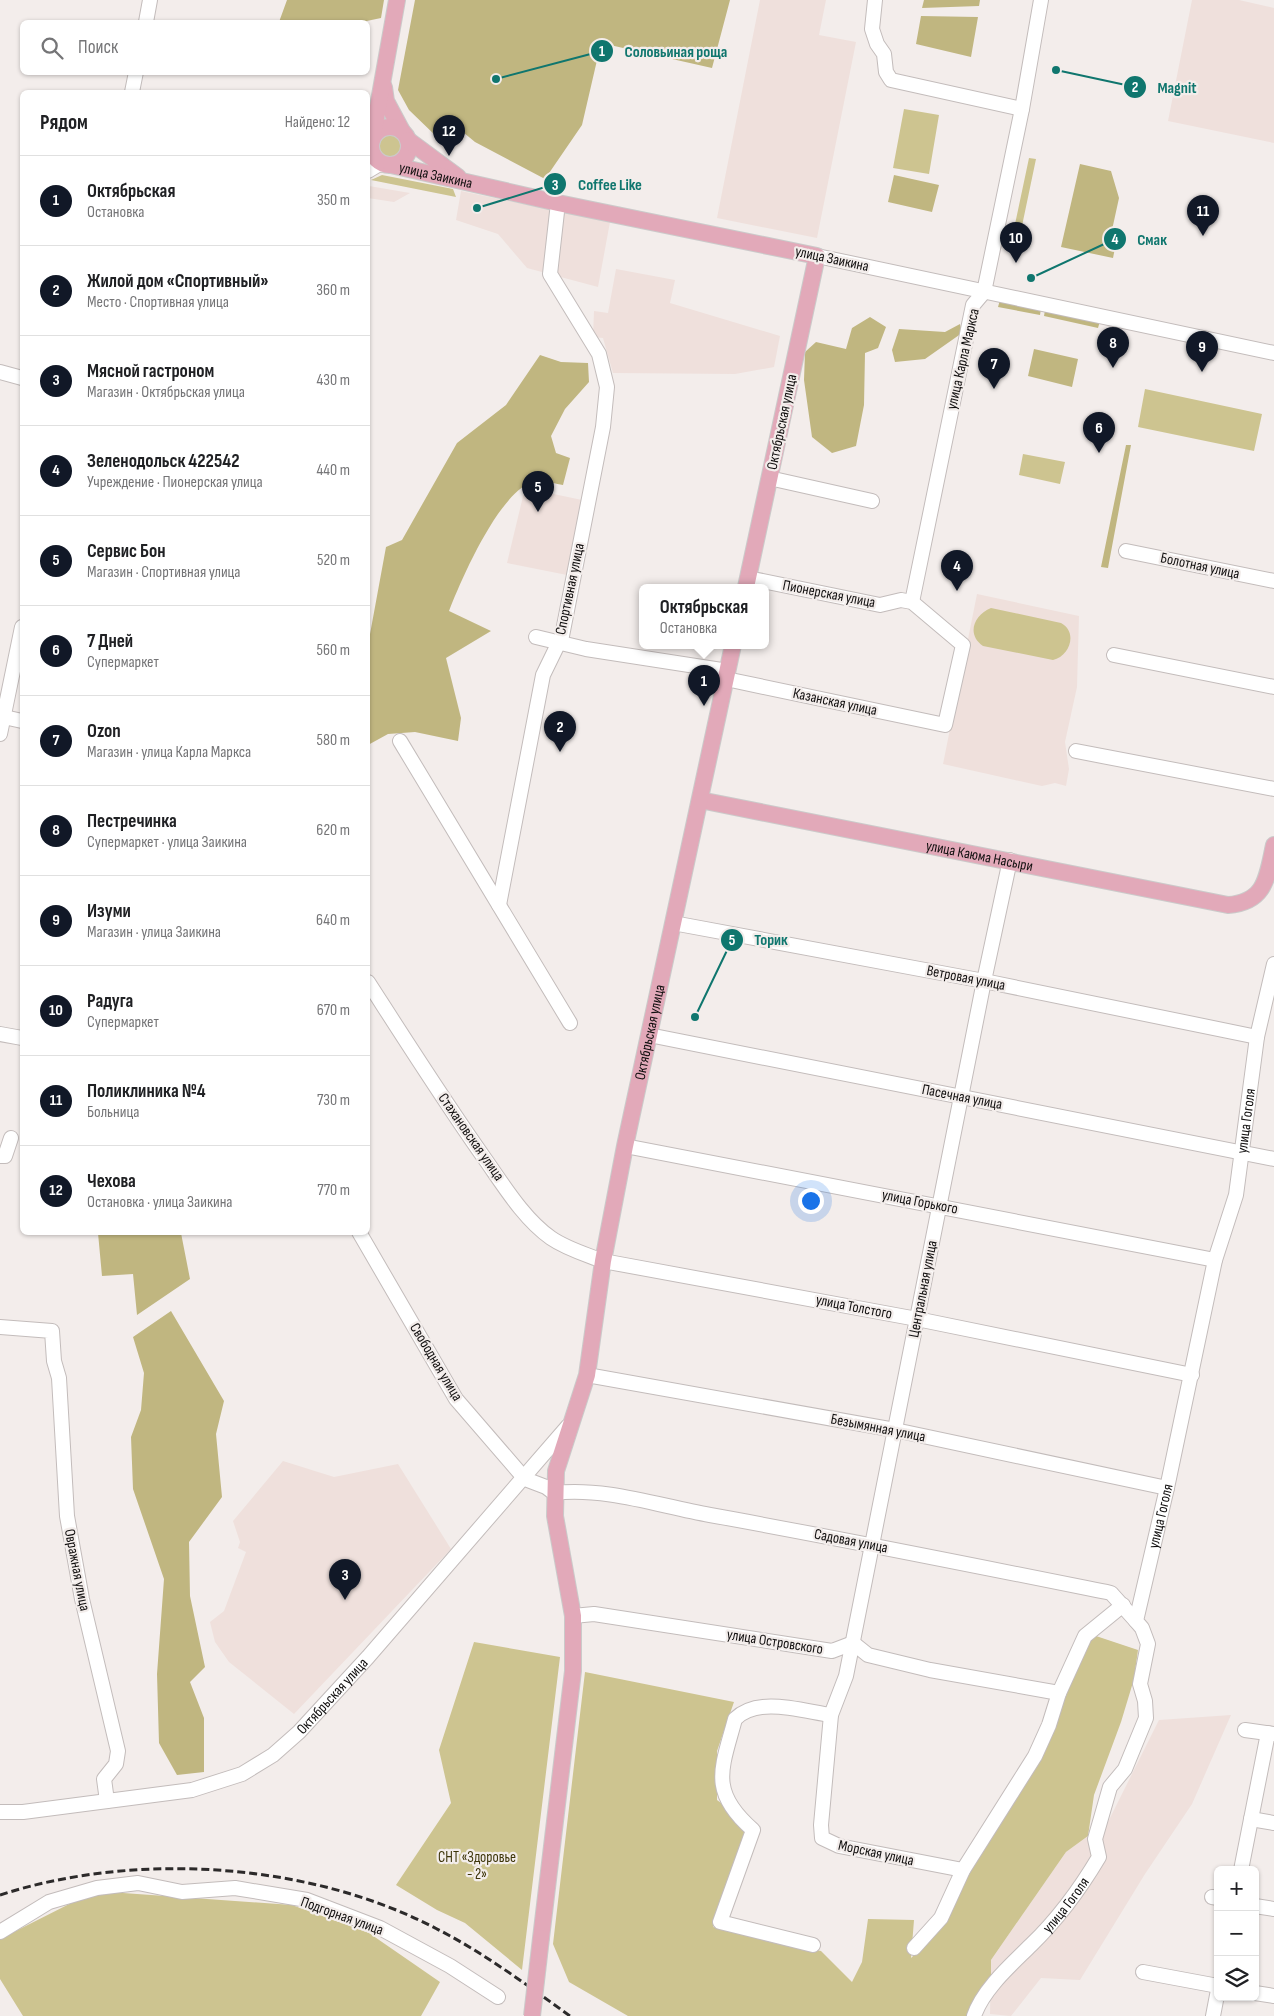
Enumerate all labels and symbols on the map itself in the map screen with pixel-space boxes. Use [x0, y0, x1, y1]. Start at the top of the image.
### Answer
callout: Соловьиная роща [589, 35, 737, 66]
text: 1 [599, 42, 605, 61]
text: Соловьиная роща [625, 43, 727, 62]
callout: Magnit [1123, 72, 1207, 103]
text: 2 [1132, 78, 1138, 97]
text: Magnit [1157, 79, 1197, 98]
pin: 12 [433, 115, 465, 156]
street label: улица Заикина [397, 158, 475, 193]
callout: Coffee Like [543, 169, 652, 200]
text: 3 [552, 176, 559, 195]
text: Coffee Like [578, 176, 642, 195]
pin: 11 [1187, 195, 1219, 236]
pin: 10 [1000, 222, 1032, 263]
callout: Смак [1102, 224, 1177, 255]
text: 4 [1112, 230, 1119, 249]
text: Смак [1137, 231, 1167, 250]
street label: улица Заикина [793, 242, 871, 276]
street label: улица Карла Маркса [942, 306, 984, 411]
pin: 8 [1097, 327, 1129, 368]
pin: 9 [1186, 331, 1218, 372]
pin: 7 [978, 348, 1010, 389]
street label: Октябрьская улица [763, 372, 801, 471]
pin: 6 [1083, 412, 1115, 453]
pin: 5 [522, 471, 554, 512]
street label: Спортивная улица [551, 541, 589, 636]
street label: Болотная улица [1159, 548, 1241, 584]
pin: 4 [941, 550, 973, 591]
street label: Пионерская улица [781, 576, 877, 612]
pin: 1 [688, 665, 720, 706]
street label: Казанская улица [791, 684, 879, 720]
pin: 2 [544, 711, 576, 752]
street label: улица Каюма Насыри [924, 836, 1035, 876]
callout: Торик [719, 924, 798, 955]
text: 5 [729, 931, 736, 950]
text: Торик [754, 931, 788, 950]
street label: Ветровая улица [925, 961, 1007, 995]
street label: Октябрьская улица [630, 982, 669, 1082]
street label: Пасечная улица [920, 1080, 1004, 1114]
street label: улица Гоголя [1232, 1087, 1260, 1155]
street label: Стахановская улица [434, 1089, 508, 1185]
street label: улица Горького [880, 1185, 960, 1219]
your location [798, 1188, 824, 1214]
street label: Центральная улица [904, 1239, 942, 1339]
street label: улица Толстого [814, 1290, 894, 1324]
street label: Свободная улица [405, 1320, 467, 1405]
street label: Безымянная улица [829, 1410, 927, 1447]
street label: улица Гоголя [1144, 1482, 1177, 1550]
street label: Садовая улица [813, 1525, 890, 1557]
street label: Овражная улица [60, 1527, 94, 1613]
pin: 3 [329, 1559, 361, 1600]
street label: улица Островского [726, 1625, 824, 1659]
street label: Октябрьская улица [292, 1654, 372, 1738]
street label: Морская улица [837, 1836, 916, 1870]
park label: СНТ «Здоровье - 2» [438, 1848, 516, 1884]
street label: улица Гоголя [1038, 1873, 1093, 1937]
street label: Подгорная улица [298, 1892, 386, 1940]

